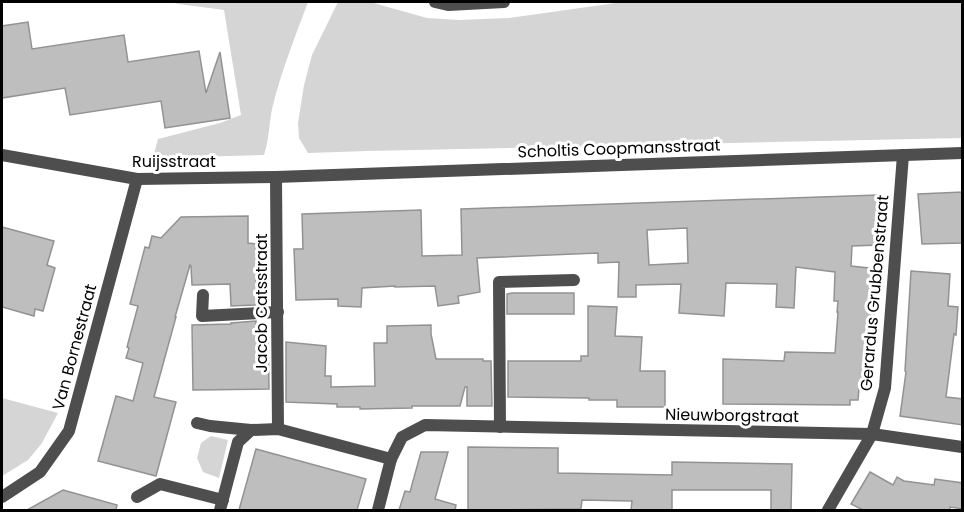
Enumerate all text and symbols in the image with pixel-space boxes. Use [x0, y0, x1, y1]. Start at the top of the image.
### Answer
street label: Scholtis Coopmansstraat [517, 133, 721, 164]
street label: Ruijsstraat [132, 150, 216, 173]
street label: Gerardus Grubbenstraat [854, 194, 895, 392]
street label: Jacob Catsstraat [250, 233, 273, 373]
street label: Van Bornestraat [47, 281, 102, 413]
street label: Nieuwborgstraat [665, 403, 799, 428]

